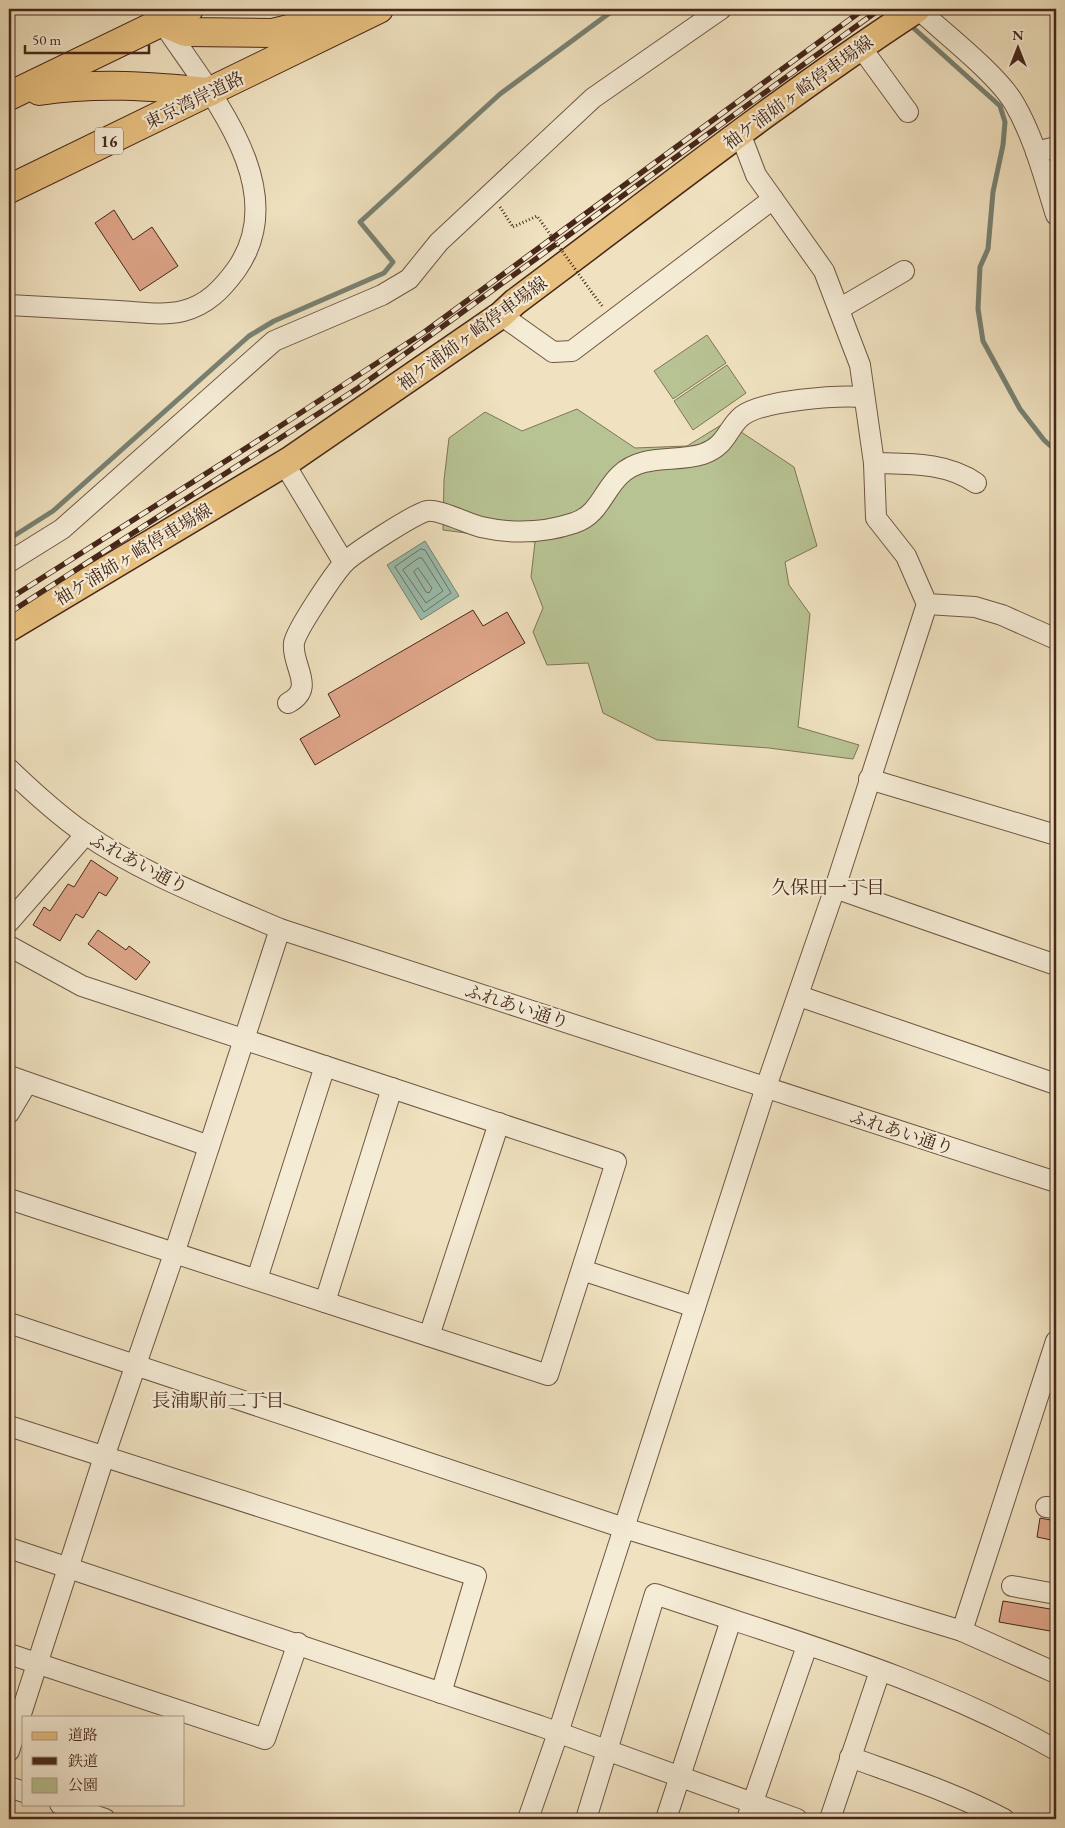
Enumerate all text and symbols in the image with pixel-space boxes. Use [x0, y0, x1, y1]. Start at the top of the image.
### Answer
scale bar [25, 22, 149, 54]
north arrow [992, 22, 1042, 72]
text: N [1012, 26, 1024, 44]
text: 50 m [32, 30, 61, 49]
street label: 袖ケ浦姉ヶ崎停車場線 [718, 30, 878, 154]
street label: 東京湾岸道路 [140, 66, 248, 134]
road number: 16 [95, 128, 123, 154]
street label: 袖ケ浦姉ヶ崎停車場線 [392, 271, 552, 395]
street label: 袖ケ浦姉ヶ崎停車場線 [50, 498, 216, 610]
street label: ふれあい通り [86, 827, 192, 899]
district label: 久保田一丁目 [771, 875, 885, 900]
street label: ふれあい通り [462, 978, 572, 1034]
street label: ふれあい通り [847, 1104, 957, 1160]
district label: 長浦駅前二丁目 [151, 1388, 285, 1413]
legend [22, 1716, 185, 1806]
text: 道路 [68, 1725, 98, 1744]
text: 鉄道 [68, 1751, 98, 1770]
text: 公園 [68, 1775, 98, 1794]

